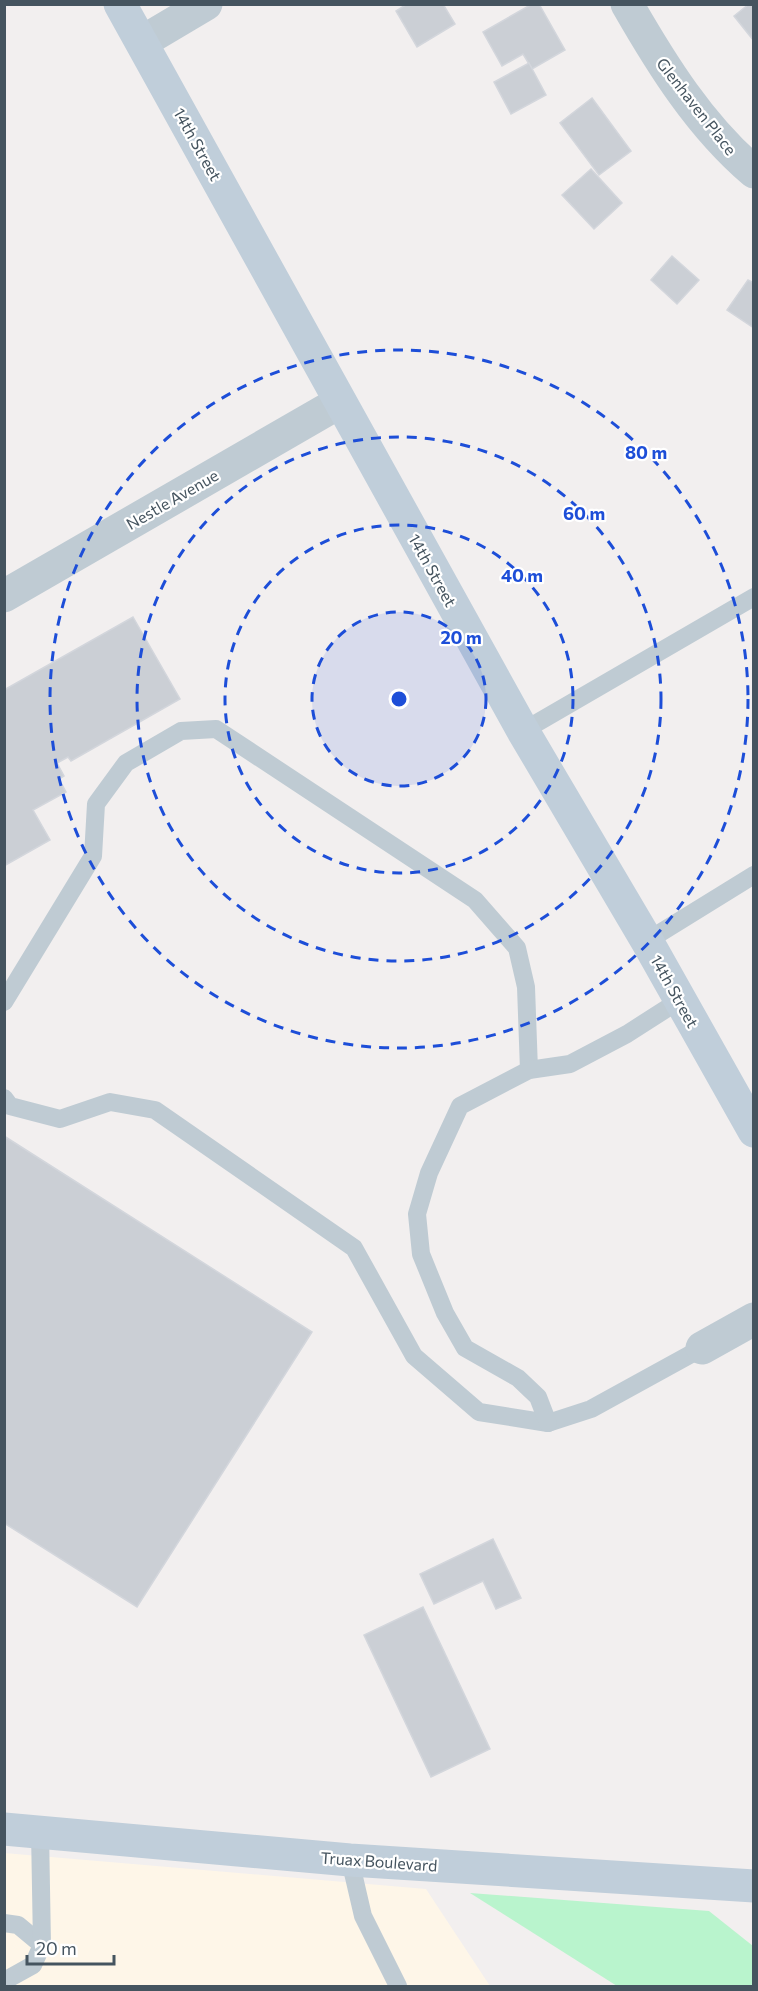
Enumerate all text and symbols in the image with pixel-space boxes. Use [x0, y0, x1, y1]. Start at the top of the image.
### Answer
street label: Glenhaven Place [653, 54, 741, 158]
street label: 14th Street [170, 104, 226, 184]
text: 80 m [625, 441, 667, 463]
street label: Nestle Avenue [123, 465, 221, 533]
text: 60 m [563, 502, 605, 524]
street label: 14th Street [405, 530, 461, 610]
text: 40 m [501, 564, 543, 586]
text: 20 m [440, 626, 482, 648]
centre of rings [389, 689, 409, 709]
street label: 14th Street [647, 951, 703, 1031]
street label: Truax Boulevard [320, 1847, 438, 1875]
scale bar [27, 1928, 114, 1966]
text: 20 m [36, 1937, 77, 1959]

